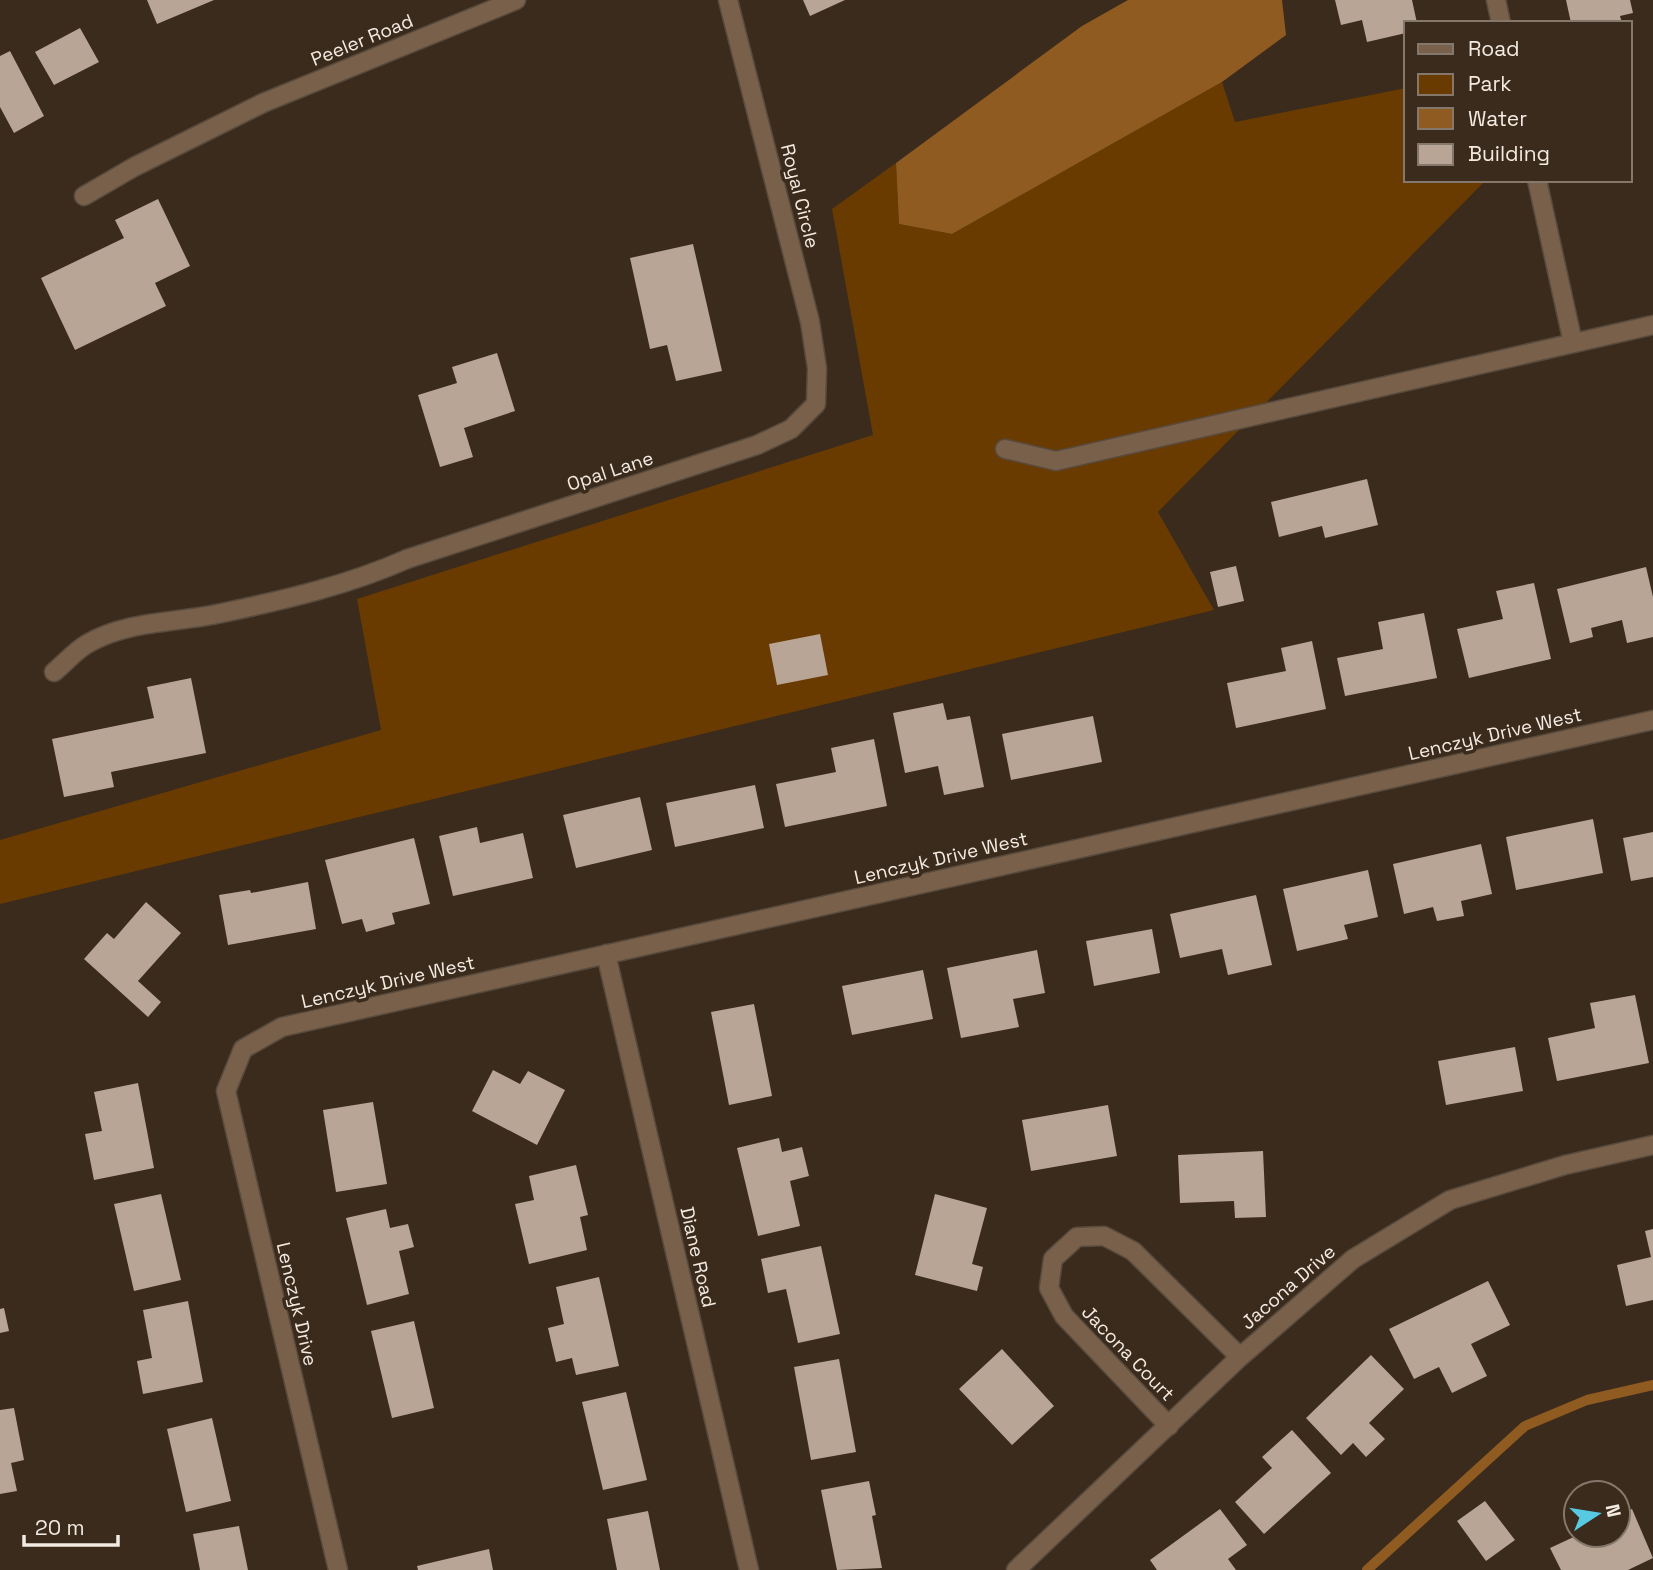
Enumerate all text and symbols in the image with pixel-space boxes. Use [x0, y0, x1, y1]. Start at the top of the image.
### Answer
street label: Peeler Road [307, 8, 417, 72]
legend [1404, 21, 1632, 182]
text: Road [1468, 35, 1520, 62]
text: Park [1468, 70, 1512, 97]
text: Water [1468, 105, 1527, 132]
text: Building [1468, 140, 1550, 167]
street label: Royal Circle [775, 141, 825, 251]
street label: Opal Lane [564, 445, 656, 497]
street label: Lenczyk Drive West [1406, 702, 1584, 766]
street label: Lenczyk Drive West [852, 826, 1030, 890]
street label: Lenczyk Drive West [299, 950, 477, 1014]
street label: Diane Road [674, 1204, 722, 1310]
street label: Jacona Drive [1235, 1239, 1341, 1335]
street label: Lenczyk Drive [271, 1240, 323, 1368]
street label: Jacona Court [1076, 1300, 1180, 1406]
north arrow [1562, 1479, 1632, 1549]
text: N [1600, 1502, 1627, 1519]
scale bar [24, 1504, 119, 1548]
text: 20 m [35, 1514, 85, 1541]

